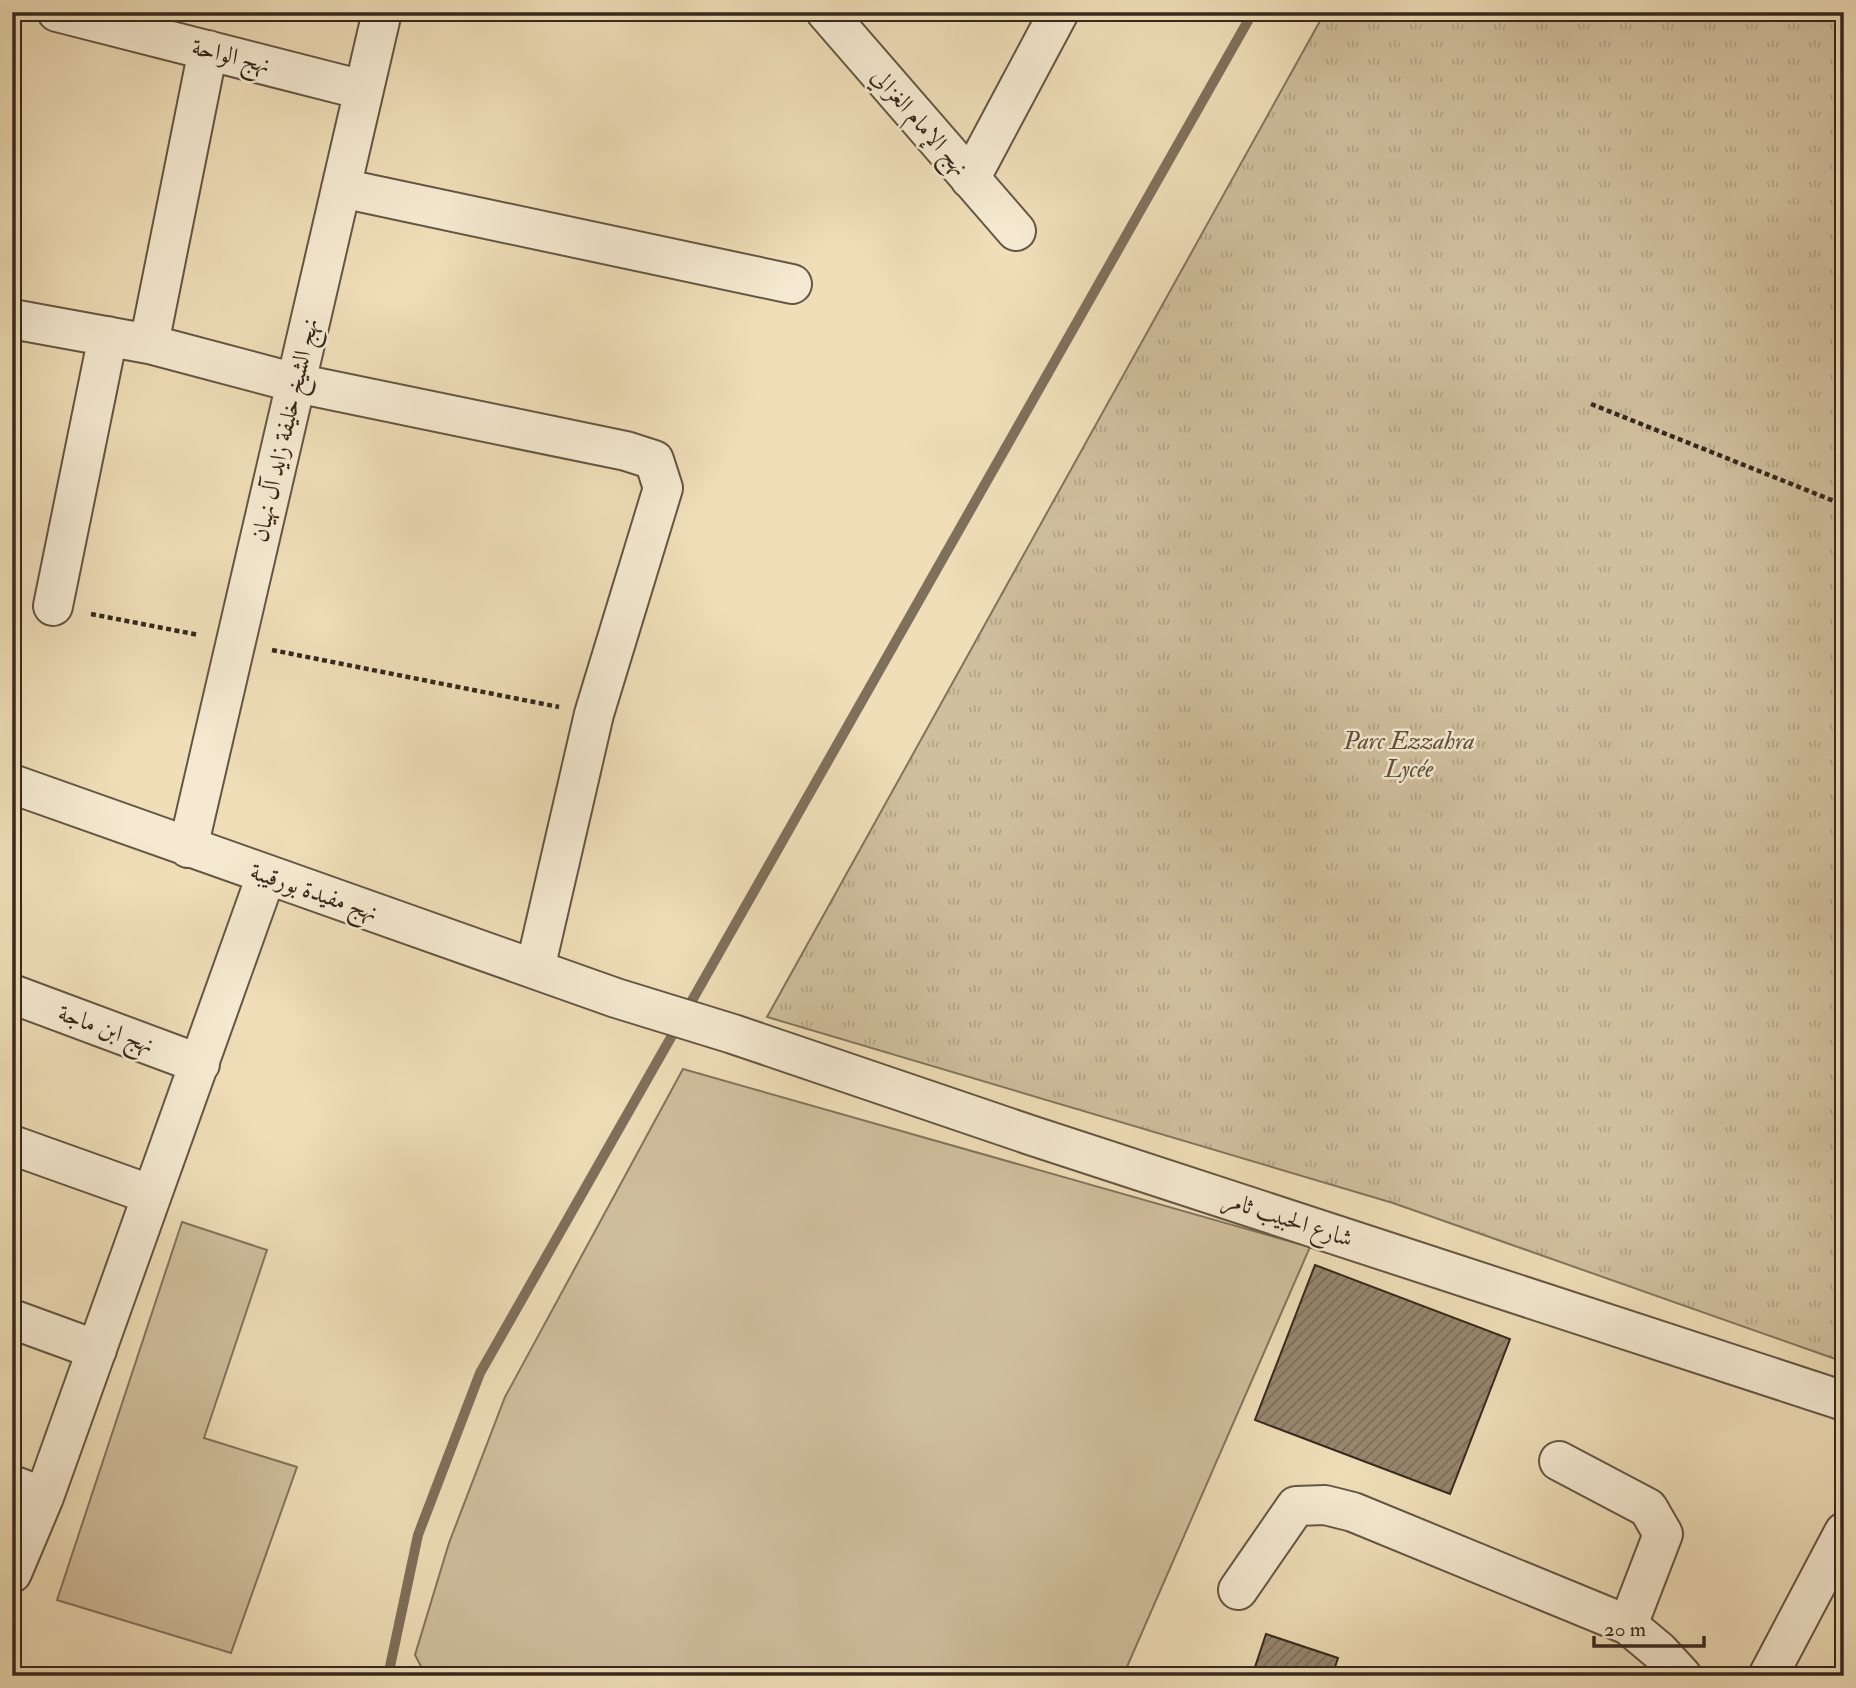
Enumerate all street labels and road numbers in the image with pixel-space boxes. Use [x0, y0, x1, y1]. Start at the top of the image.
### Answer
street label: نهج الواحة [187, 31, 273, 86]
street label: نهج الإمام الغزالي [861, 62, 975, 186]
street label: نهج الشيخ خليفة زايد آل نهيان [244, 315, 331, 546]
street label: نهج مفيدة بورقيبة [244, 856, 382, 933]
street label: نهج ابن ماجة [52, 997, 158, 1065]
street label: شارع الحبيب ثامر [1218, 1183, 1357, 1258]

